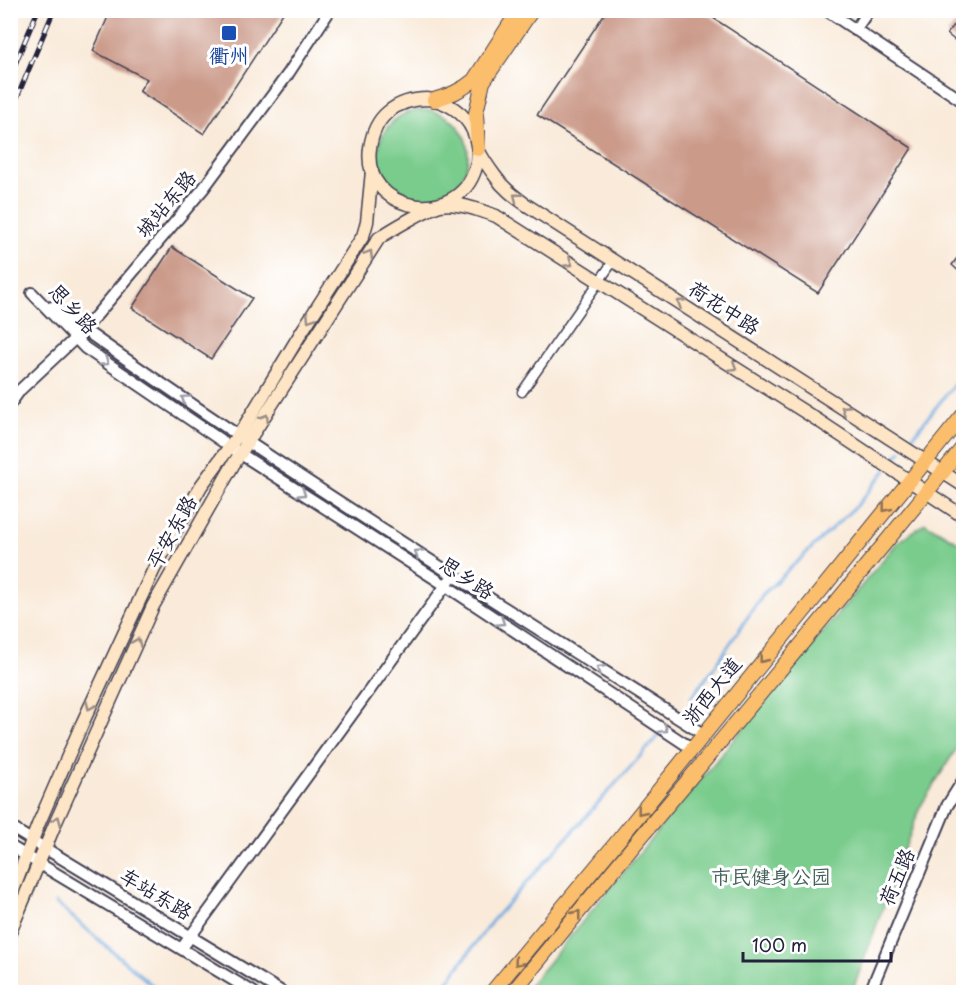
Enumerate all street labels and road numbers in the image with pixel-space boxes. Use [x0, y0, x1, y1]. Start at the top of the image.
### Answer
street label: 城站东路 [128, 162, 203, 244]
street label: 荷花中路 [683, 273, 767, 342]
street label: 思乡路 [42, 276, 106, 341]
street label: 平安东路 [139, 488, 204, 574]
street label: 思乡路 [434, 548, 502, 607]
street label: 浙西大道 [674, 650, 748, 731]
street label: 荷五路 [871, 842, 922, 910]
street label: 车站东路 [115, 860, 199, 927]

